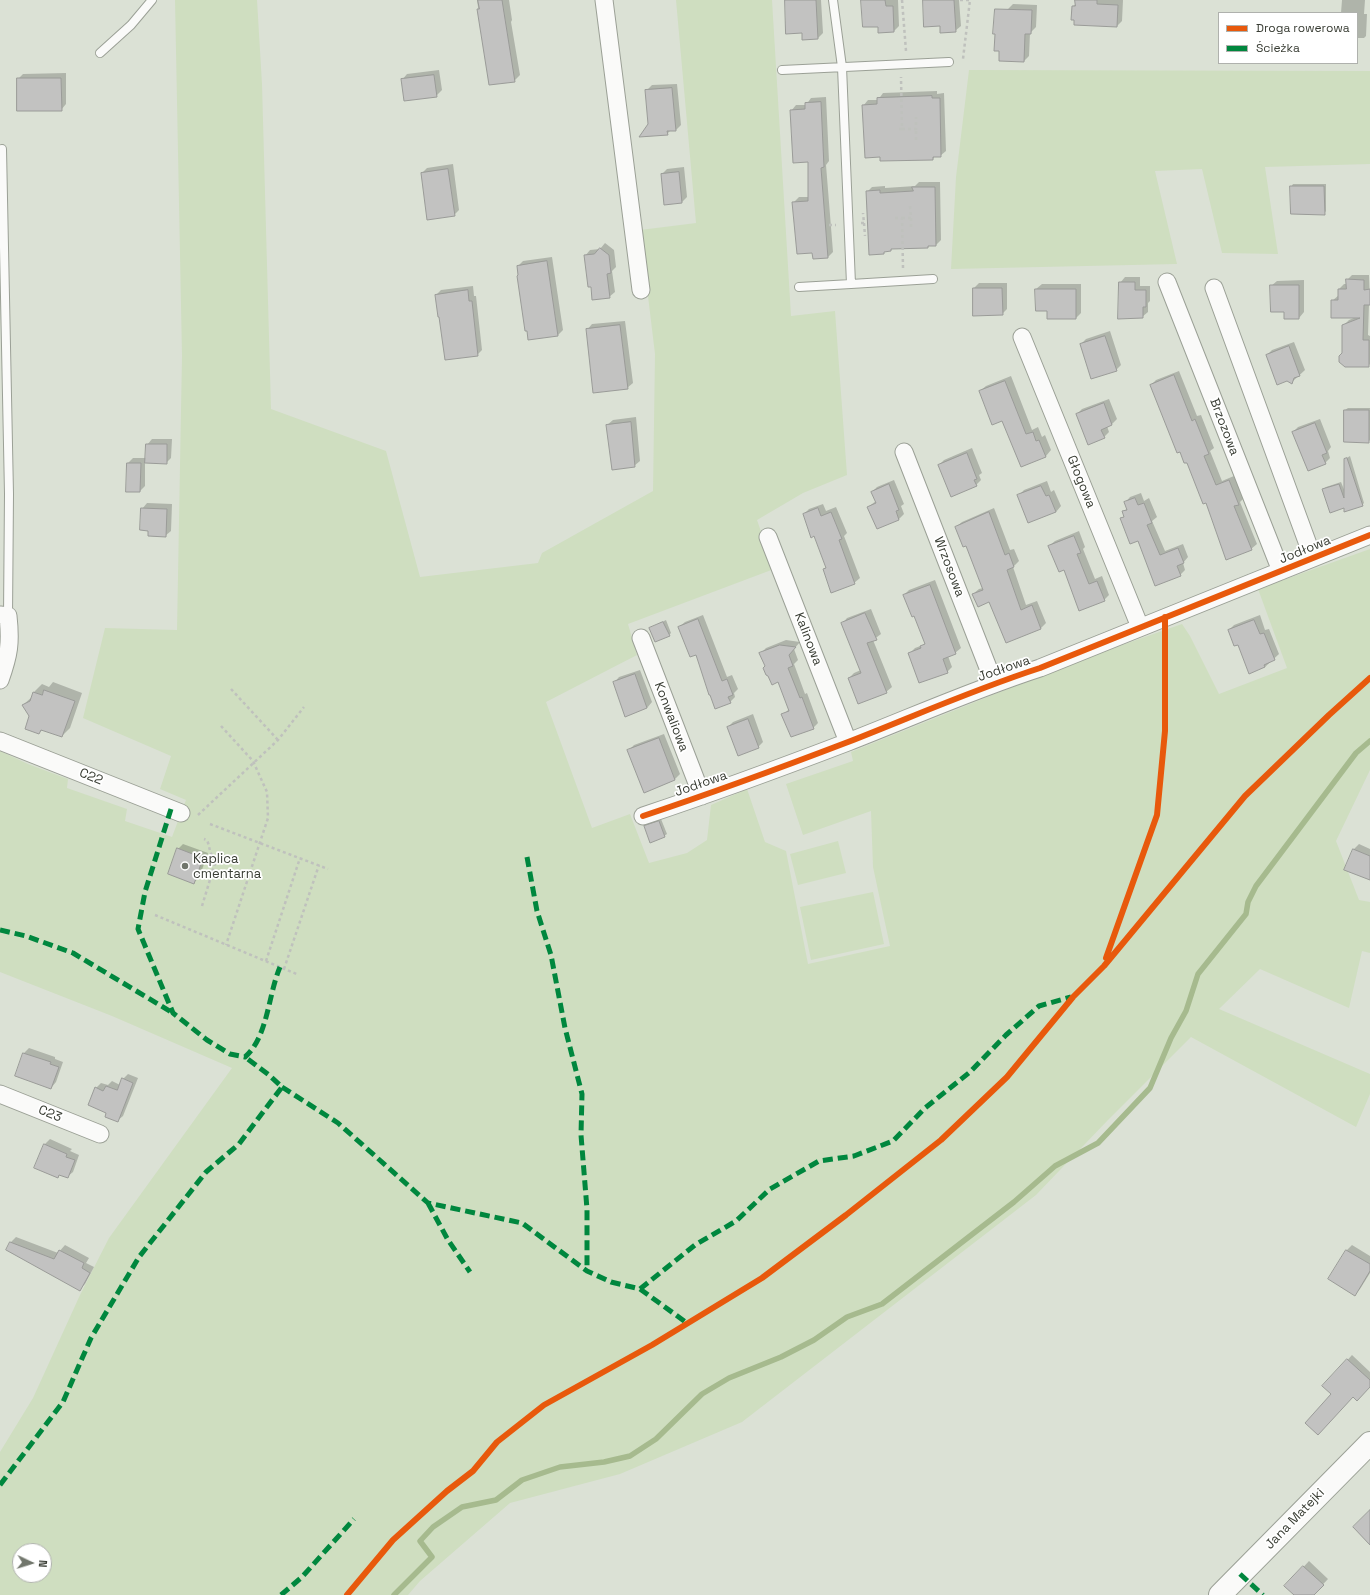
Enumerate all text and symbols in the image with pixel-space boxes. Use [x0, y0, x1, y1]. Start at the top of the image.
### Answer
legend [1218, 12, 1358, 64]
text: Droga rowerowa [1256, 20, 1350, 36]
text: Ścieżka [1256, 40, 1300, 56]
street label: Brzozowa [1206, 396, 1242, 458]
street label: Głogowa [1063, 453, 1099, 511]
street label: Jodłowa [1277, 533, 1333, 567]
street label: Wrzosowa [930, 535, 968, 599]
street label: Kalinowa [791, 610, 825, 668]
street label: Jodłowa [976, 653, 1032, 685]
street label: Konwaliowa [651, 680, 691, 754]
street label: C22 [77, 765, 105, 789]
street label: Jodłowa [673, 768, 729, 800]
place label: Kaplica cmentarna [193, 851, 261, 882]
marker: Kaplica cmentarna [180, 861, 190, 871]
street label: C23 [36, 1102, 64, 1126]
street label: Jana Matejki [1262, 1485, 1328, 1553]
north arrow [12, 1543, 52, 1583]
text: N [36, 1560, 50, 1568]

